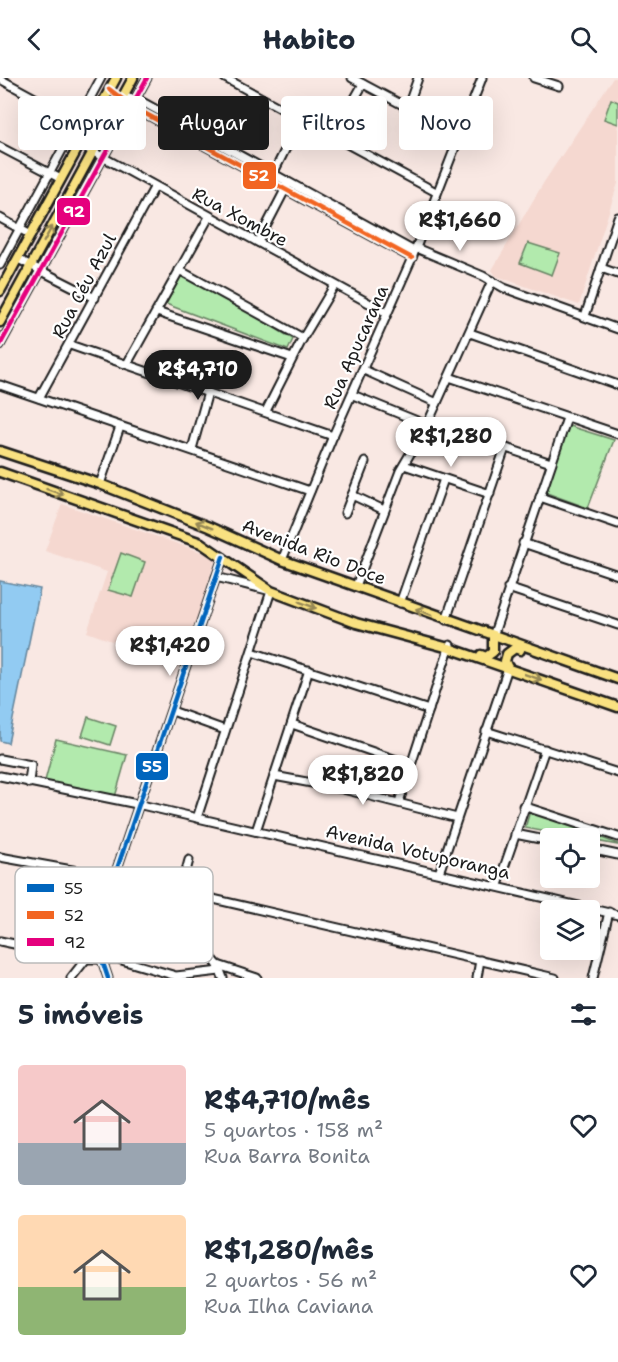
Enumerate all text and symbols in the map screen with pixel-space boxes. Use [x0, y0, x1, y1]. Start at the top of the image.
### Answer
text: Habito [262, 21, 356, 58]
icon: back [18, 23, 51, 56]
icon: search [567, 23, 600, 56]
chip: Comprar [18, 96, 146, 150]
chip: Alugar [158, 96, 269, 150]
chip: Filtros [281, 96, 387, 150]
chip: Novo [399, 96, 493, 150]
line badge: 52 [242, 161, 277, 190]
text: 52 [249, 165, 269, 186]
street label: Rua Xombre [188, 182, 292, 252]
line badge: 92 [56, 197, 91, 226]
text: 92 [63, 201, 85, 222]
pin: R$1,660 [405, 201, 515, 252]
text: R$1,660 [418, 207, 502, 233]
one-way arrow [42, 226, 54, 243]
street label: Rua Céu Azul [46, 229, 122, 343]
street label: Rua Apucarana [318, 281, 394, 413]
pin: R$4,710 [143, 350, 253, 401]
text: R$4,710 [158, 356, 238, 382]
pin: R$1,280 [396, 417, 506, 468]
text: R$1,280 [410, 423, 493, 449]
one-way arrow [45, 487, 64, 498]
street label: Avenida Rio Doce [239, 513, 389, 591]
one-way arrow [195, 519, 213, 530]
one-way arrow [298, 600, 316, 611]
one-way arrow [415, 605, 434, 616]
pin: R$1,420 [115, 626, 225, 677]
text: R$1,420 [130, 632, 210, 658]
one-way arrow [523, 673, 542, 684]
line badge: 55 [135, 752, 169, 781]
pin: R$1,820 [308, 755, 418, 806]
text: 55 [142, 756, 162, 777]
text: R$1,820 [322, 761, 404, 787]
street label: Avenida Votuporanga [323, 819, 513, 885]
map controls [540, 828, 600, 960]
button: locate [540, 828, 600, 888]
legend [15, 867, 213, 963]
text: 55 [64, 878, 83, 899]
button: layers [540, 900, 600, 960]
text: 52 [64, 905, 84, 926]
text: 92 [64, 932, 86, 953]
text: 5 imóveis [18, 997, 143, 1032]
icon: filters [567, 998, 600, 1031]
text: R$4,710/mês [204, 1082, 371, 1117]
icon: home [66, 1089, 138, 1161]
icon: heart [567, 1109, 600, 1142]
text: 5 quartos · 158 m² [204, 1117, 383, 1143]
text: Rua Barra Bonita [204, 1143, 370, 1169]
text: R$1,280/mês [204, 1232, 374, 1267]
icon: home [66, 1239, 138, 1311]
icon: heart [567, 1259, 600, 1292]
text: 2 quartos · 56 m² [204, 1267, 377, 1293]
text: Rua Ilha Caviana [204, 1293, 373, 1319]

